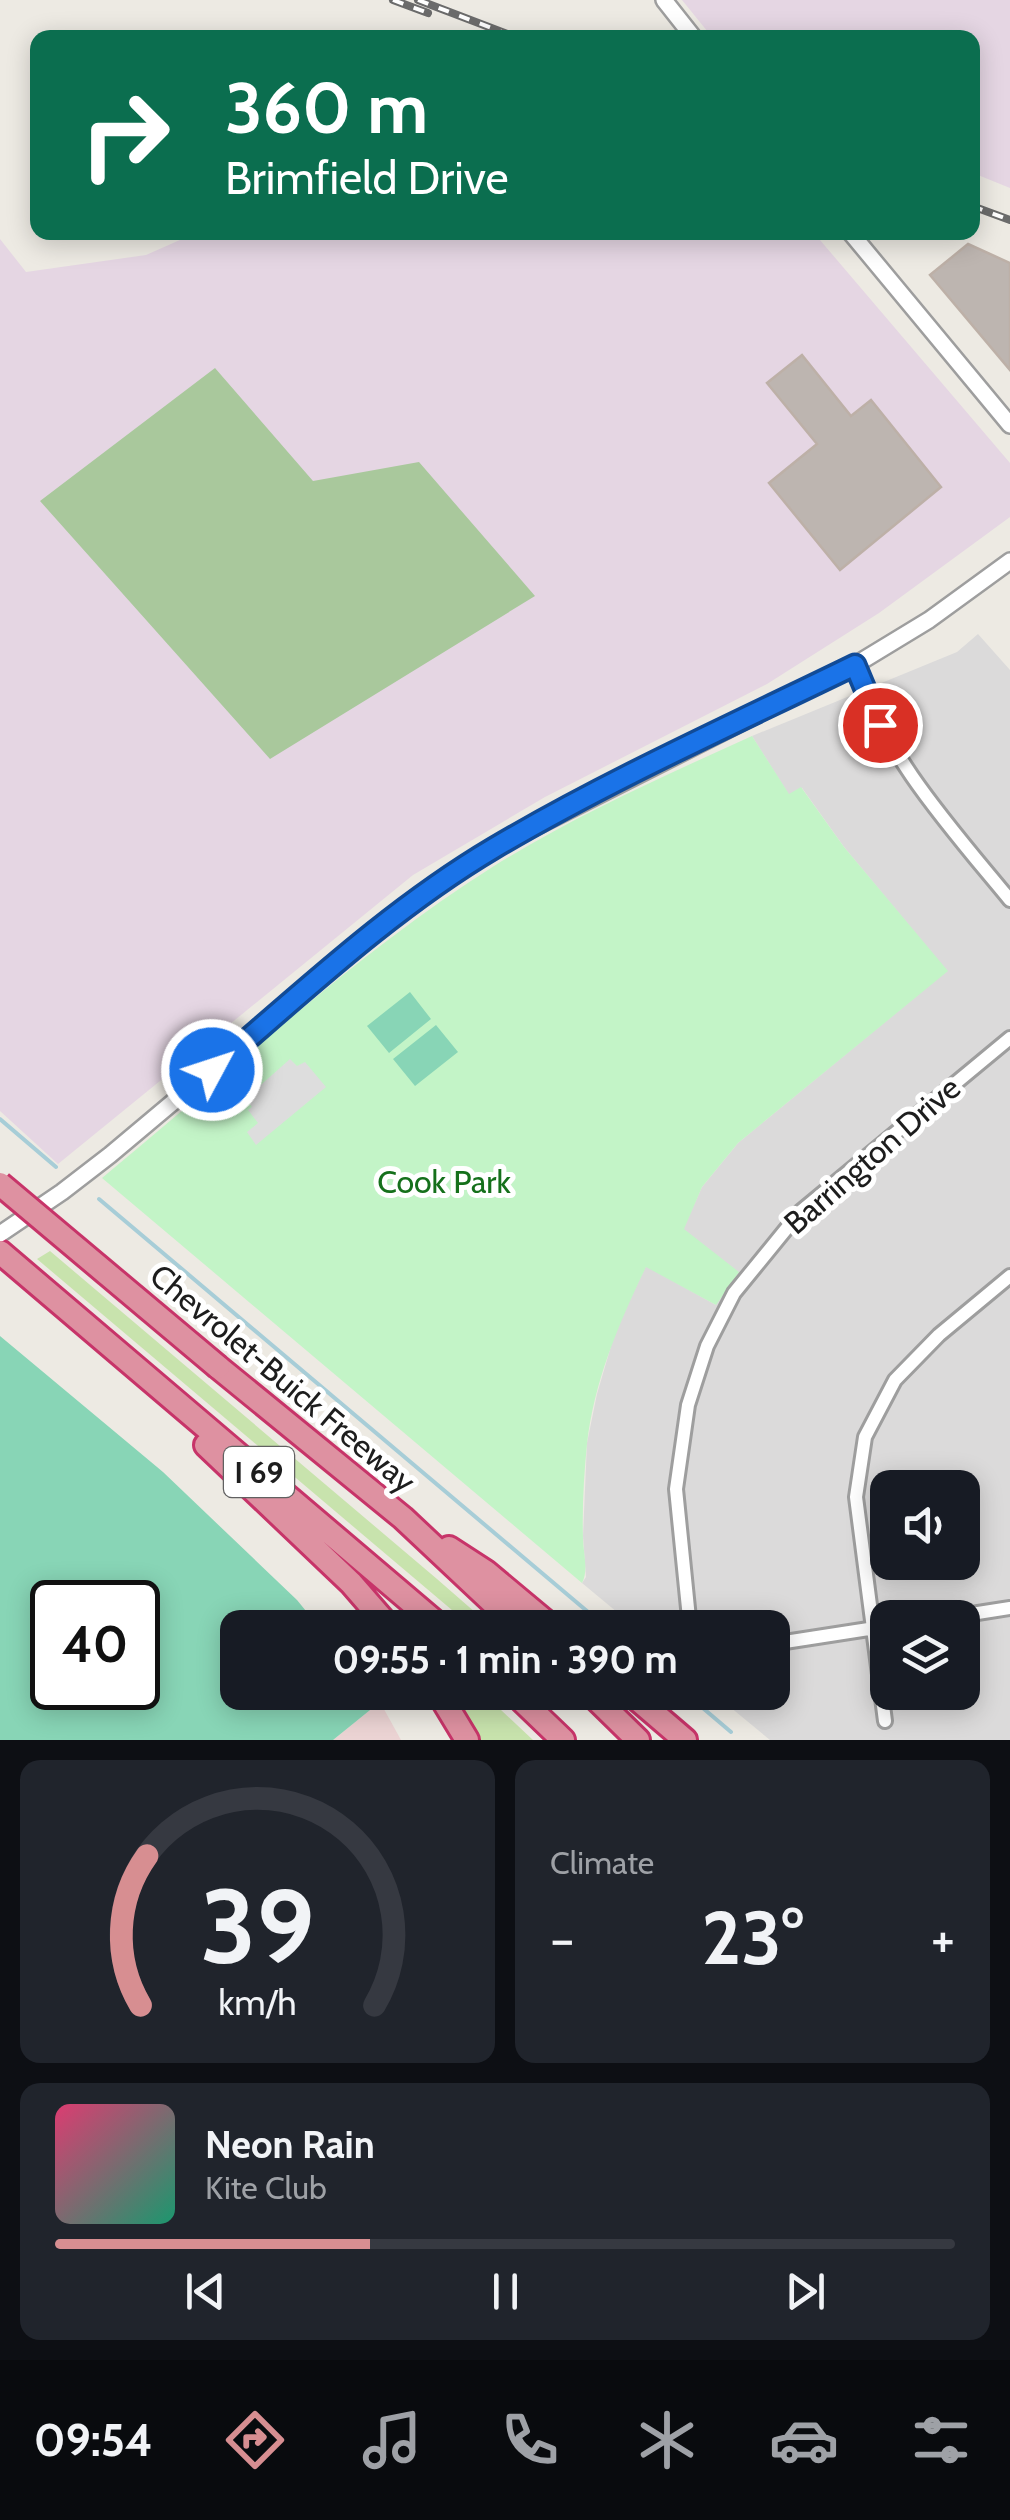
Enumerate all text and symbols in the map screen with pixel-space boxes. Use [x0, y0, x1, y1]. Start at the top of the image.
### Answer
text: 360 m [225, 65, 428, 151]
icon: right [60, 70, 190, 200]
text: Brimfield Drive [225, 151, 509, 205]
pin [838, 683, 923, 768]
icon: arrive [853, 698, 908, 753]
position arrow [160, 1018, 264, 1122]
street label: Barrington Drive [776, 1068, 968, 1242]
park label: Cook Park [377, 1162, 511, 1201]
street label: Chevrolet-Buick Freeway [142, 1255, 424, 1501]
road number: I 69 [224, 1447, 294, 1497]
map controls [870, 1470, 980, 1710]
button: sound [870, 1470, 980, 1580]
speed limit sign: 40 [30, 1580, 160, 1710]
button: layers [870, 1600, 980, 1710]
text: 09:55 · 1 min · 390 m [332, 1636, 678, 1683]
text: Climate [550, 1843, 654, 1882]
text: 39 [200, 1863, 315, 1989]
text: 23° [702, 1892, 803, 1983]
text: − [550, 1905, 574, 1972]
text: + [931, 1905, 955, 1972]
text: km/h [218, 1981, 297, 2024]
text: Neon Rain [205, 2121, 375, 2168]
text: Kite Club [205, 2168, 327, 2207]
icon: previous [178, 2264, 233, 2319]
icon: pause [478, 2264, 533, 2319]
icon: next [778, 2264, 833, 2319]
icon: directions [220, 2405, 290, 2475]
icon: music [357, 2405, 427, 2475]
icon: phone [495, 2405, 565, 2475]
icon: climate [632, 2405, 702, 2475]
icon: car [769, 2405, 839, 2475]
icon: filters [906, 2405, 976, 2475]
text: 09:54 [34, 2413, 153, 2467]

